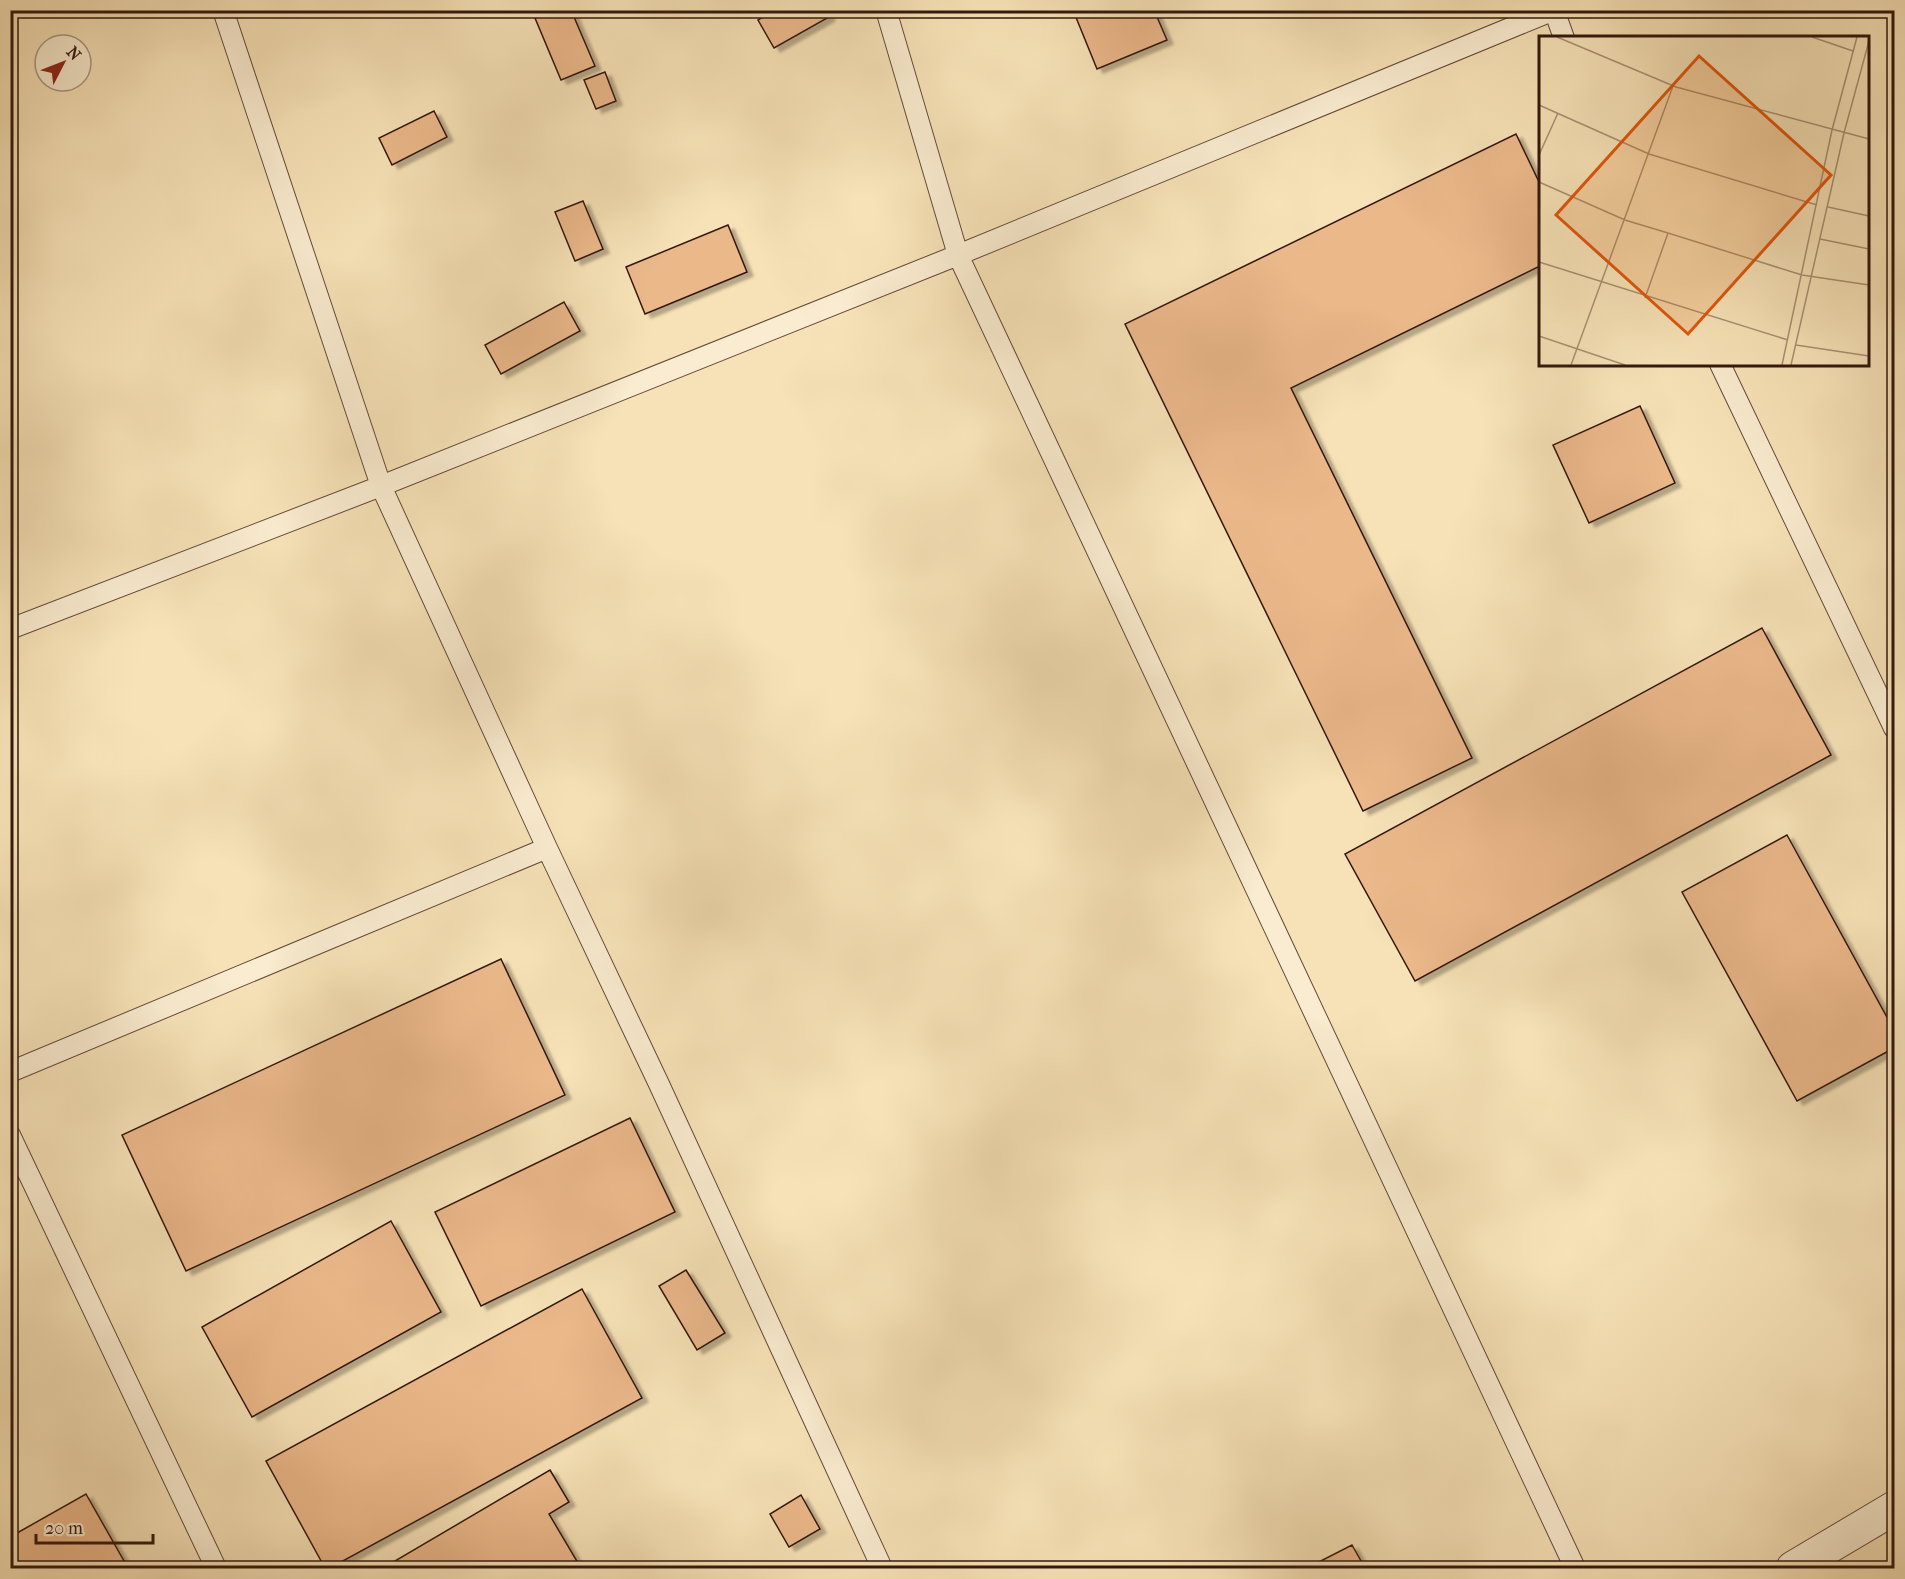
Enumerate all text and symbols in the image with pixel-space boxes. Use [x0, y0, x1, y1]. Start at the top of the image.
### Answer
north arrow [33, 33, 93, 93]
inset map [1539, 36, 1869, 366]
text: N [63, 42, 85, 65]
scale bar [36, 1507, 153, 1545]
text: 20 m [45, 1518, 83, 1539]

